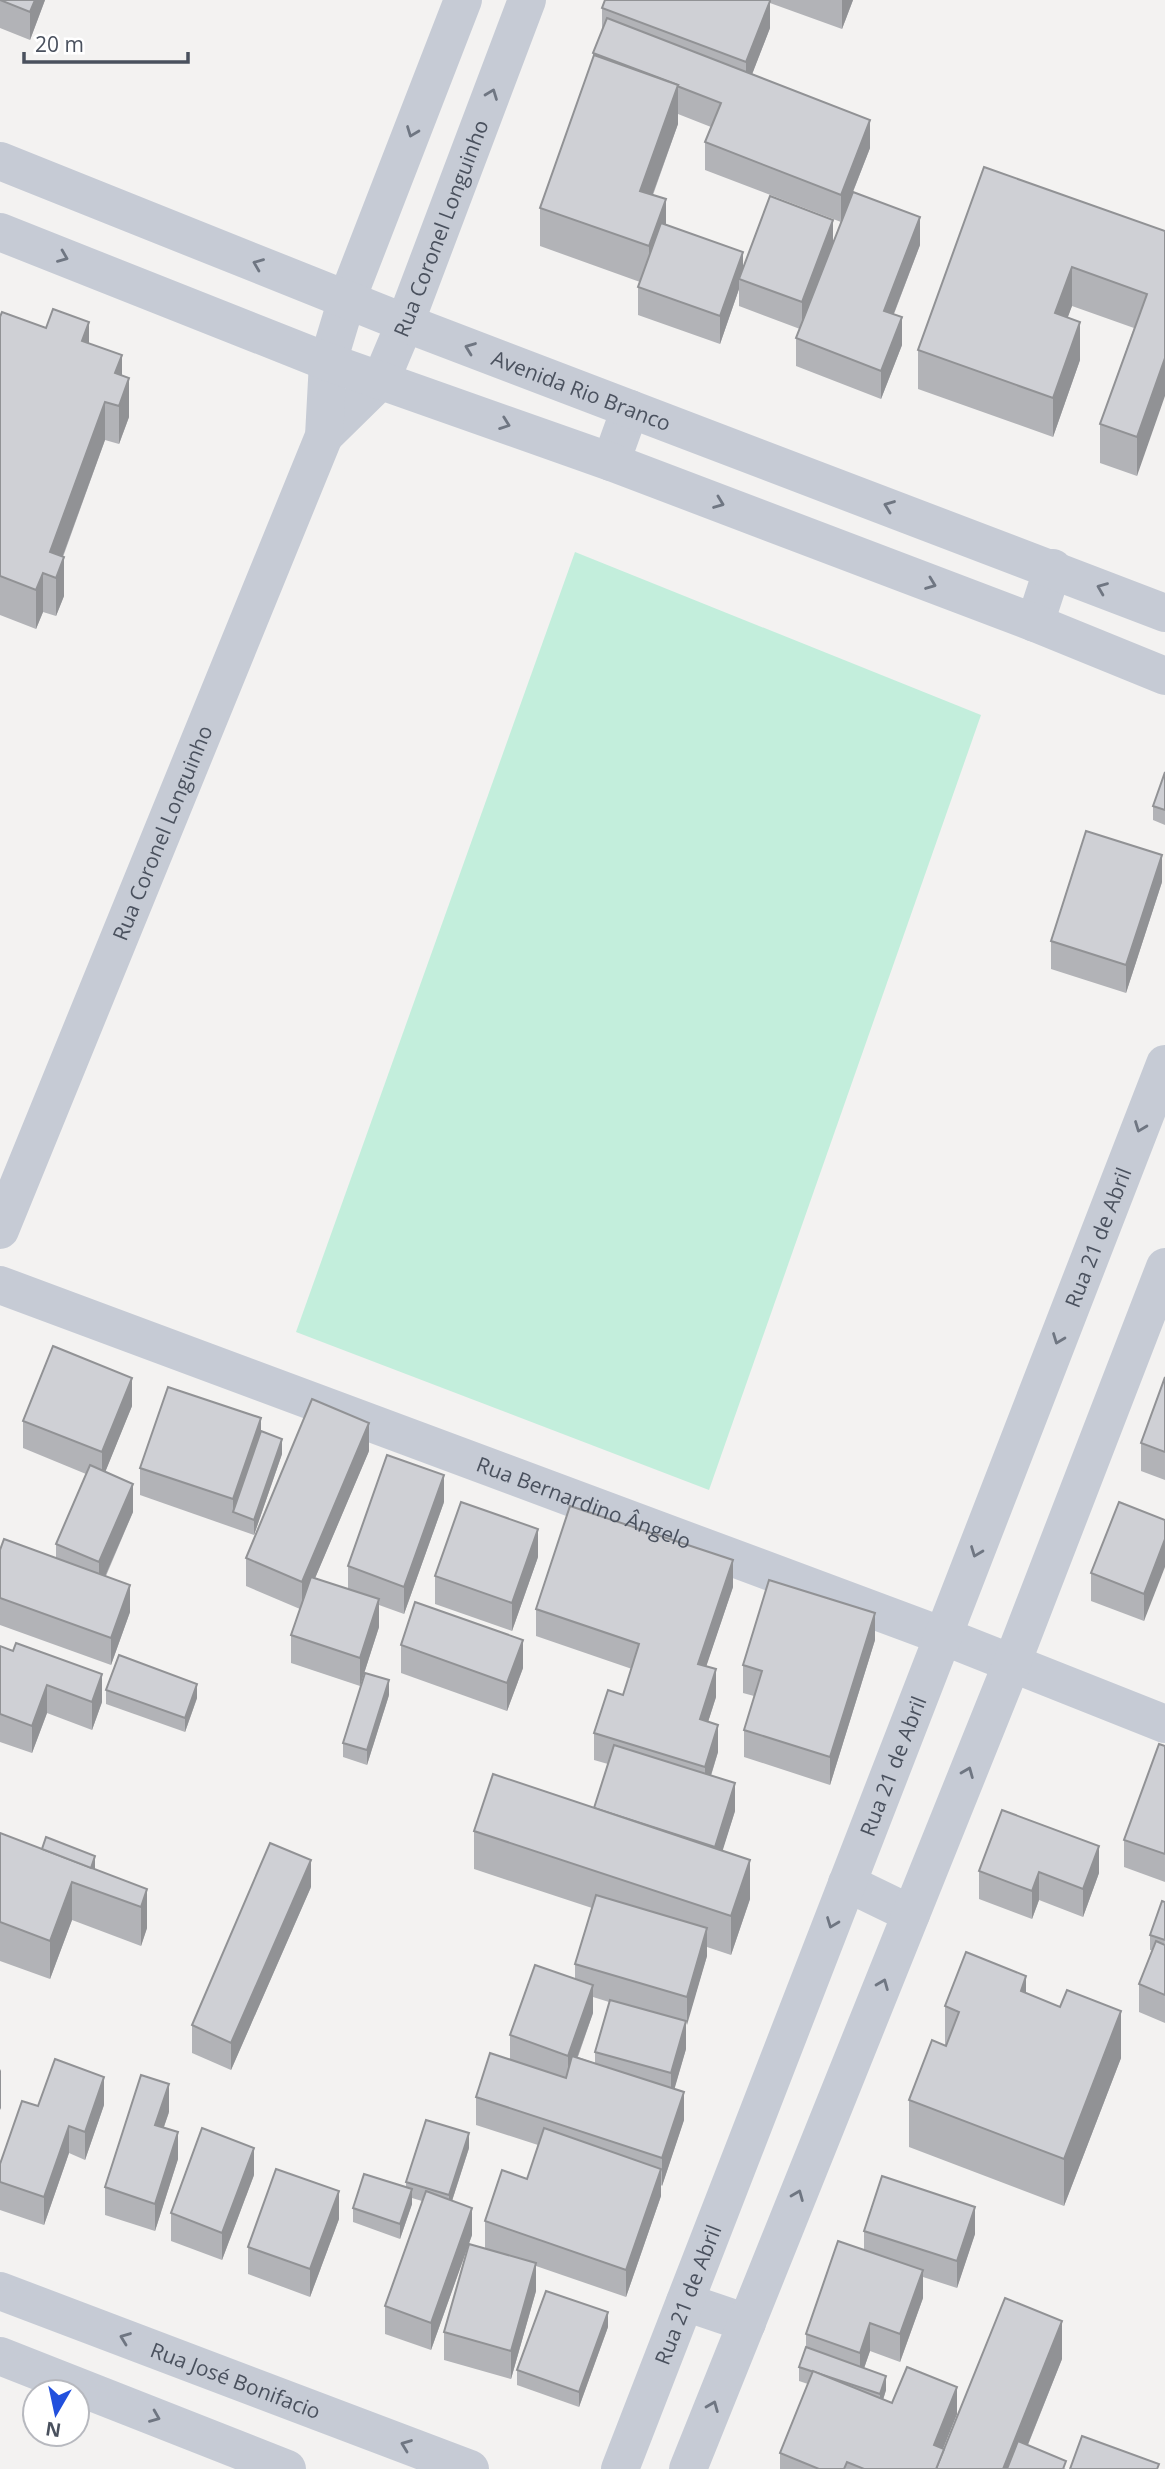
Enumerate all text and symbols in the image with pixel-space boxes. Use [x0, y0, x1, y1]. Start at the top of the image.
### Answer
scale bar [24, 21, 189, 65]
text: 20 m [35, 30, 84, 58]
one-way arrow [483, 89, 497, 101]
street label: Rua Coronel Longuinho [387, 116, 495, 341]
one-way arrow [406, 126, 420, 138]
one-way arrow [57, 248, 69, 262]
one-way arrow [253, 259, 265, 273]
one-way arrow [465, 342, 477, 356]
street label: Avenida Rio Branco [488, 343, 675, 437]
one-way arrow [499, 416, 511, 430]
one-way arrow [712, 494, 724, 508]
one-way arrow [884, 501, 896, 515]
one-way arrow [925, 576, 937, 590]
one-way arrow [1096, 582, 1108, 596]
street label: Rua Coronel Longuinho [106, 721, 219, 945]
one-way arrow [1135, 1121, 1149, 1133]
street label: Rua 21 de Abril [1058, 1163, 1138, 1311]
one-way arrow [1053, 1333, 1067, 1345]
street label: Rua Bernardino Ângelo [473, 1450, 695, 1555]
one-way arrow [971, 1545, 985, 1557]
street label: Rua 21 de Abril [853, 1692, 932, 1840]
one-way arrow [960, 1767, 974, 1779]
one-way arrow [826, 1917, 840, 1929]
one-way arrow [875, 1978, 889, 1990]
one-way arrow [790, 2189, 804, 2201]
street label: Rua 21 de Abril [648, 2221, 727, 2369]
one-way arrow [119, 2332, 131, 2346]
street label: Rua José Bonifacio [147, 2335, 325, 2425]
north arrow [21, 2378, 91, 2448]
one-way arrow [705, 2400, 719, 2412]
one-way arrow [148, 2408, 160, 2422]
text: N [44, 2416, 63, 2444]
one-way arrow [401, 2439, 413, 2453]

